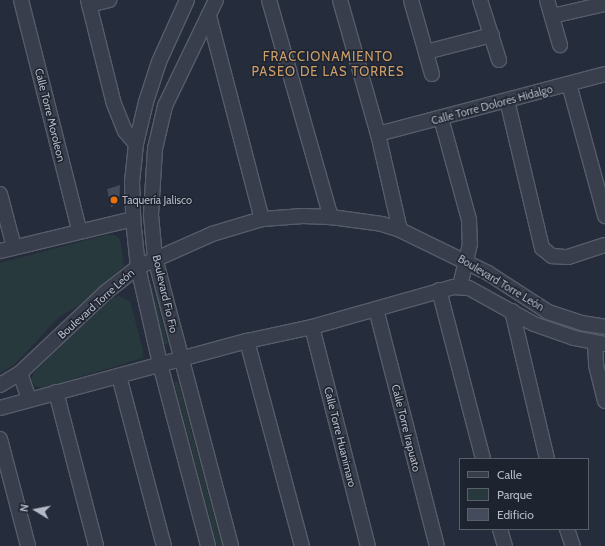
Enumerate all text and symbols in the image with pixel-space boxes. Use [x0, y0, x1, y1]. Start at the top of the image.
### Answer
district label: FRACCIONAMIENTO PASEO DE LAS TORRES [251, 49, 405, 80]
street label: Calle Torre Moroleon [32, 67, 68, 163]
street label: Calle Torre Dolores Hidalgo [430, 82, 554, 128]
place label: Taquería Jalisco [122, 193, 192, 207]
marker: Taquería Jalisco [109, 195, 119, 205]
street label: Boulevard Torre León [455, 252, 547, 314]
street label: Boulevard Fio Fio [150, 254, 180, 334]
street label: Boulevard Torre León [55, 266, 137, 342]
street label: Calle Torre Irapuato [389, 383, 423, 473]
street label: Calle Torre Huanimaro [321, 386, 359, 488]
legend [459, 458, 589, 530]
text: Calle [497, 467, 522, 482]
text: Parque [497, 487, 532, 502]
north arrow [16, 490, 56, 530]
text: N [17, 503, 32, 513]
text: Edificio [497, 507, 534, 522]

